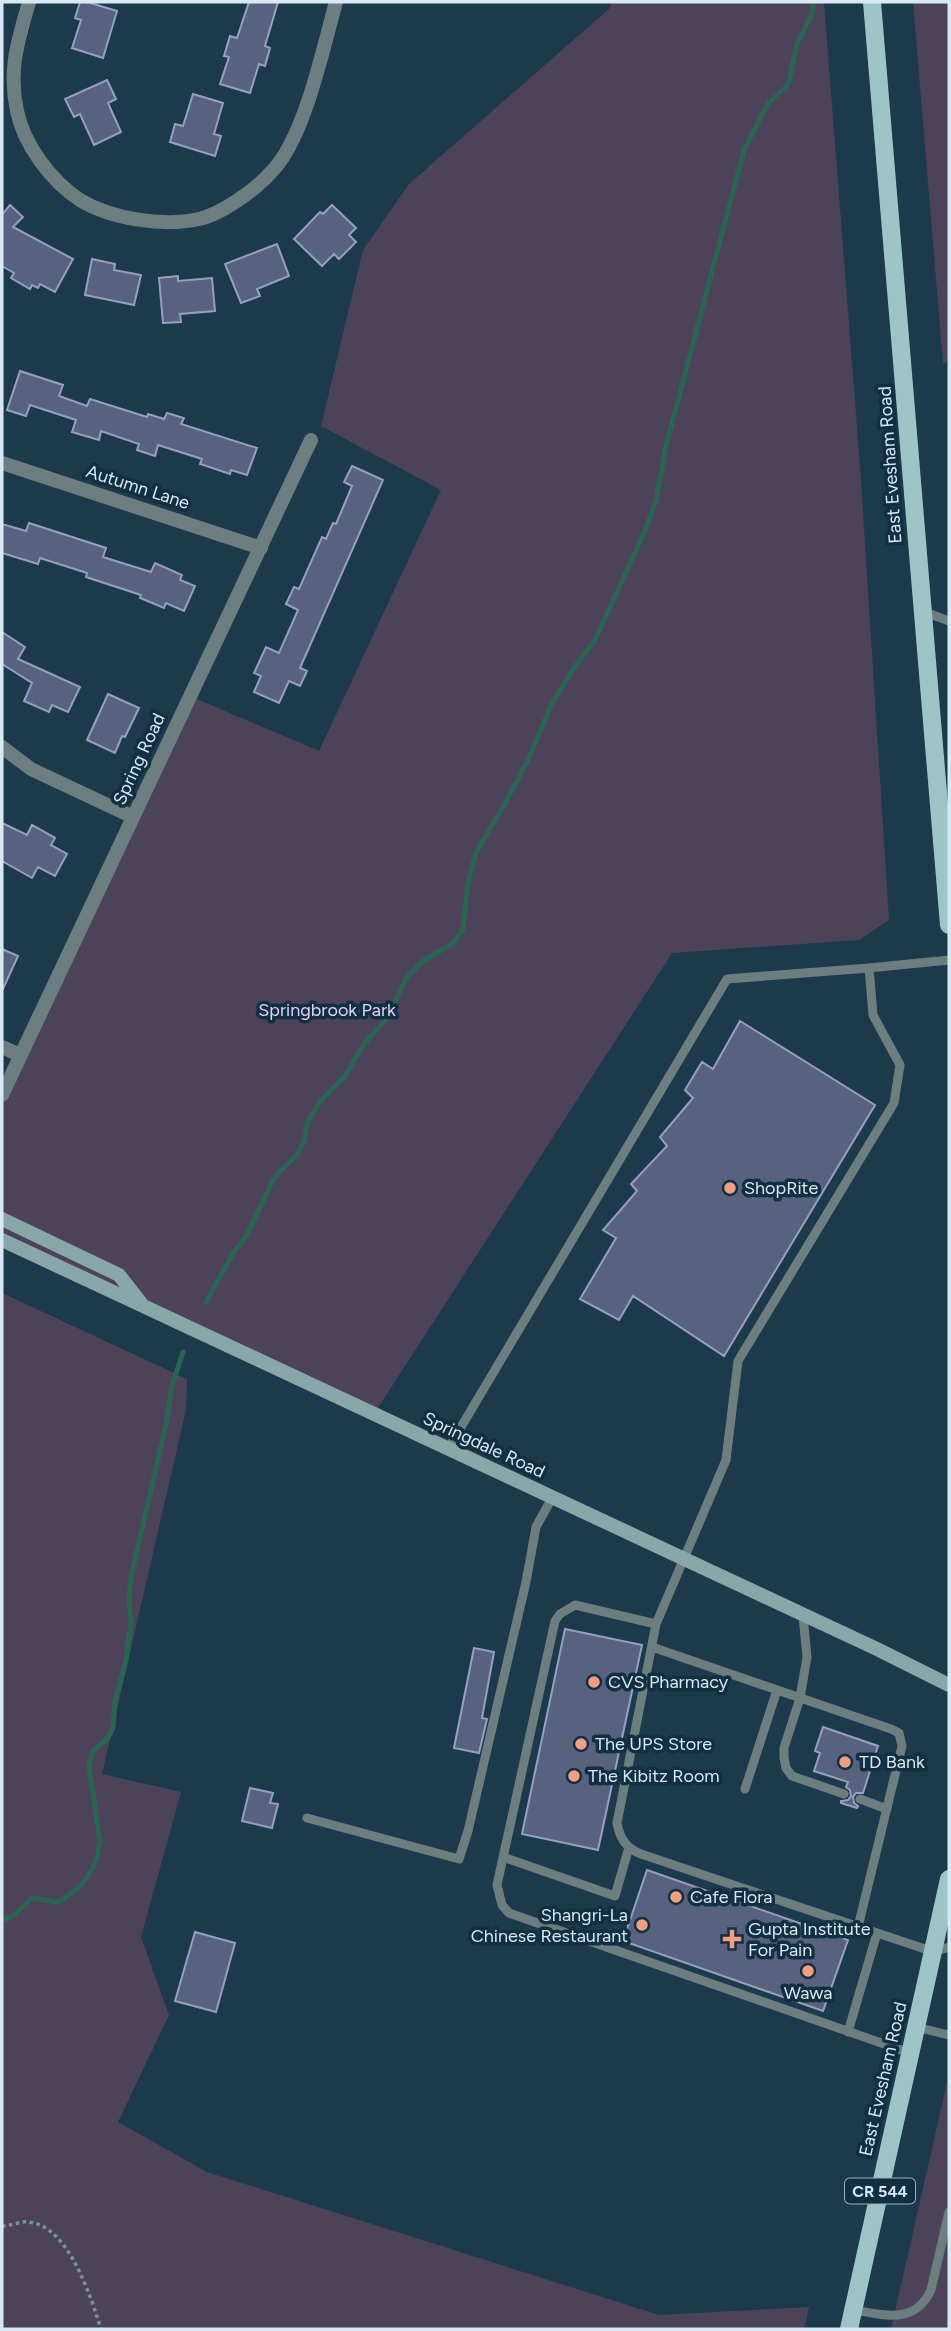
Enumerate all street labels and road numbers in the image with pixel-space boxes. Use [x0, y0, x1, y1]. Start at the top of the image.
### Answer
street label: East Evesham Road [874, 385, 906, 545]
street label: Autumn Lane [84, 460, 193, 514]
street label: Spring Road [108, 710, 170, 808]
street label: Springdale Road [420, 1407, 548, 1483]
street label: East Evesham Road [855, 2000, 911, 2158]
road number: CR 544 [845, 2178, 915, 2204]

